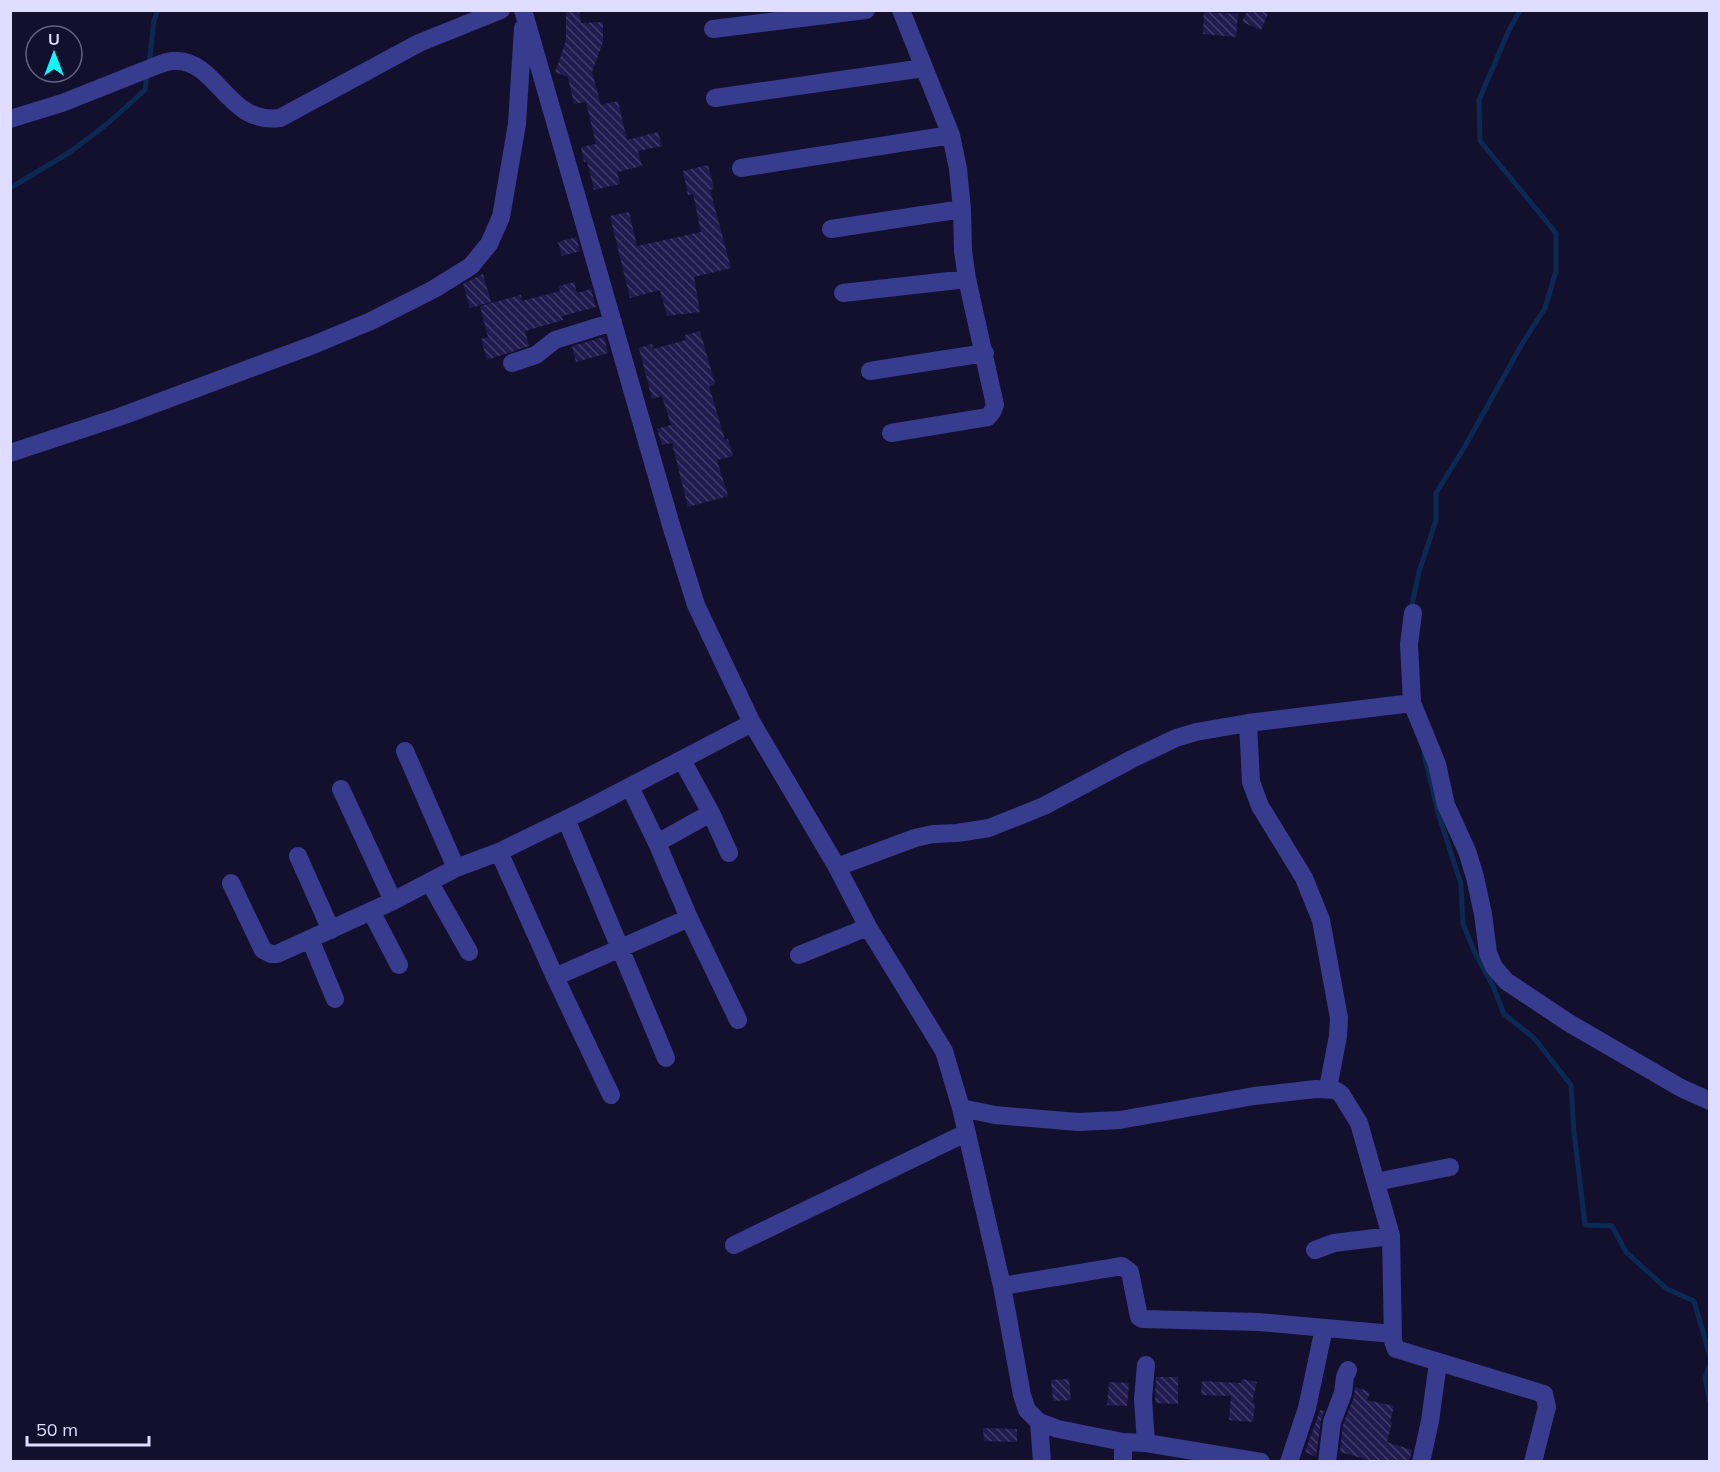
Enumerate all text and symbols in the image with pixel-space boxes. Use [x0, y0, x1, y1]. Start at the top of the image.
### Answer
north arrow [24, 24, 84, 84]
text: U [48, 29, 60, 49]
scale bar [27, 1409, 148, 1447]
text: 50 m [36, 1418, 78, 1441]

